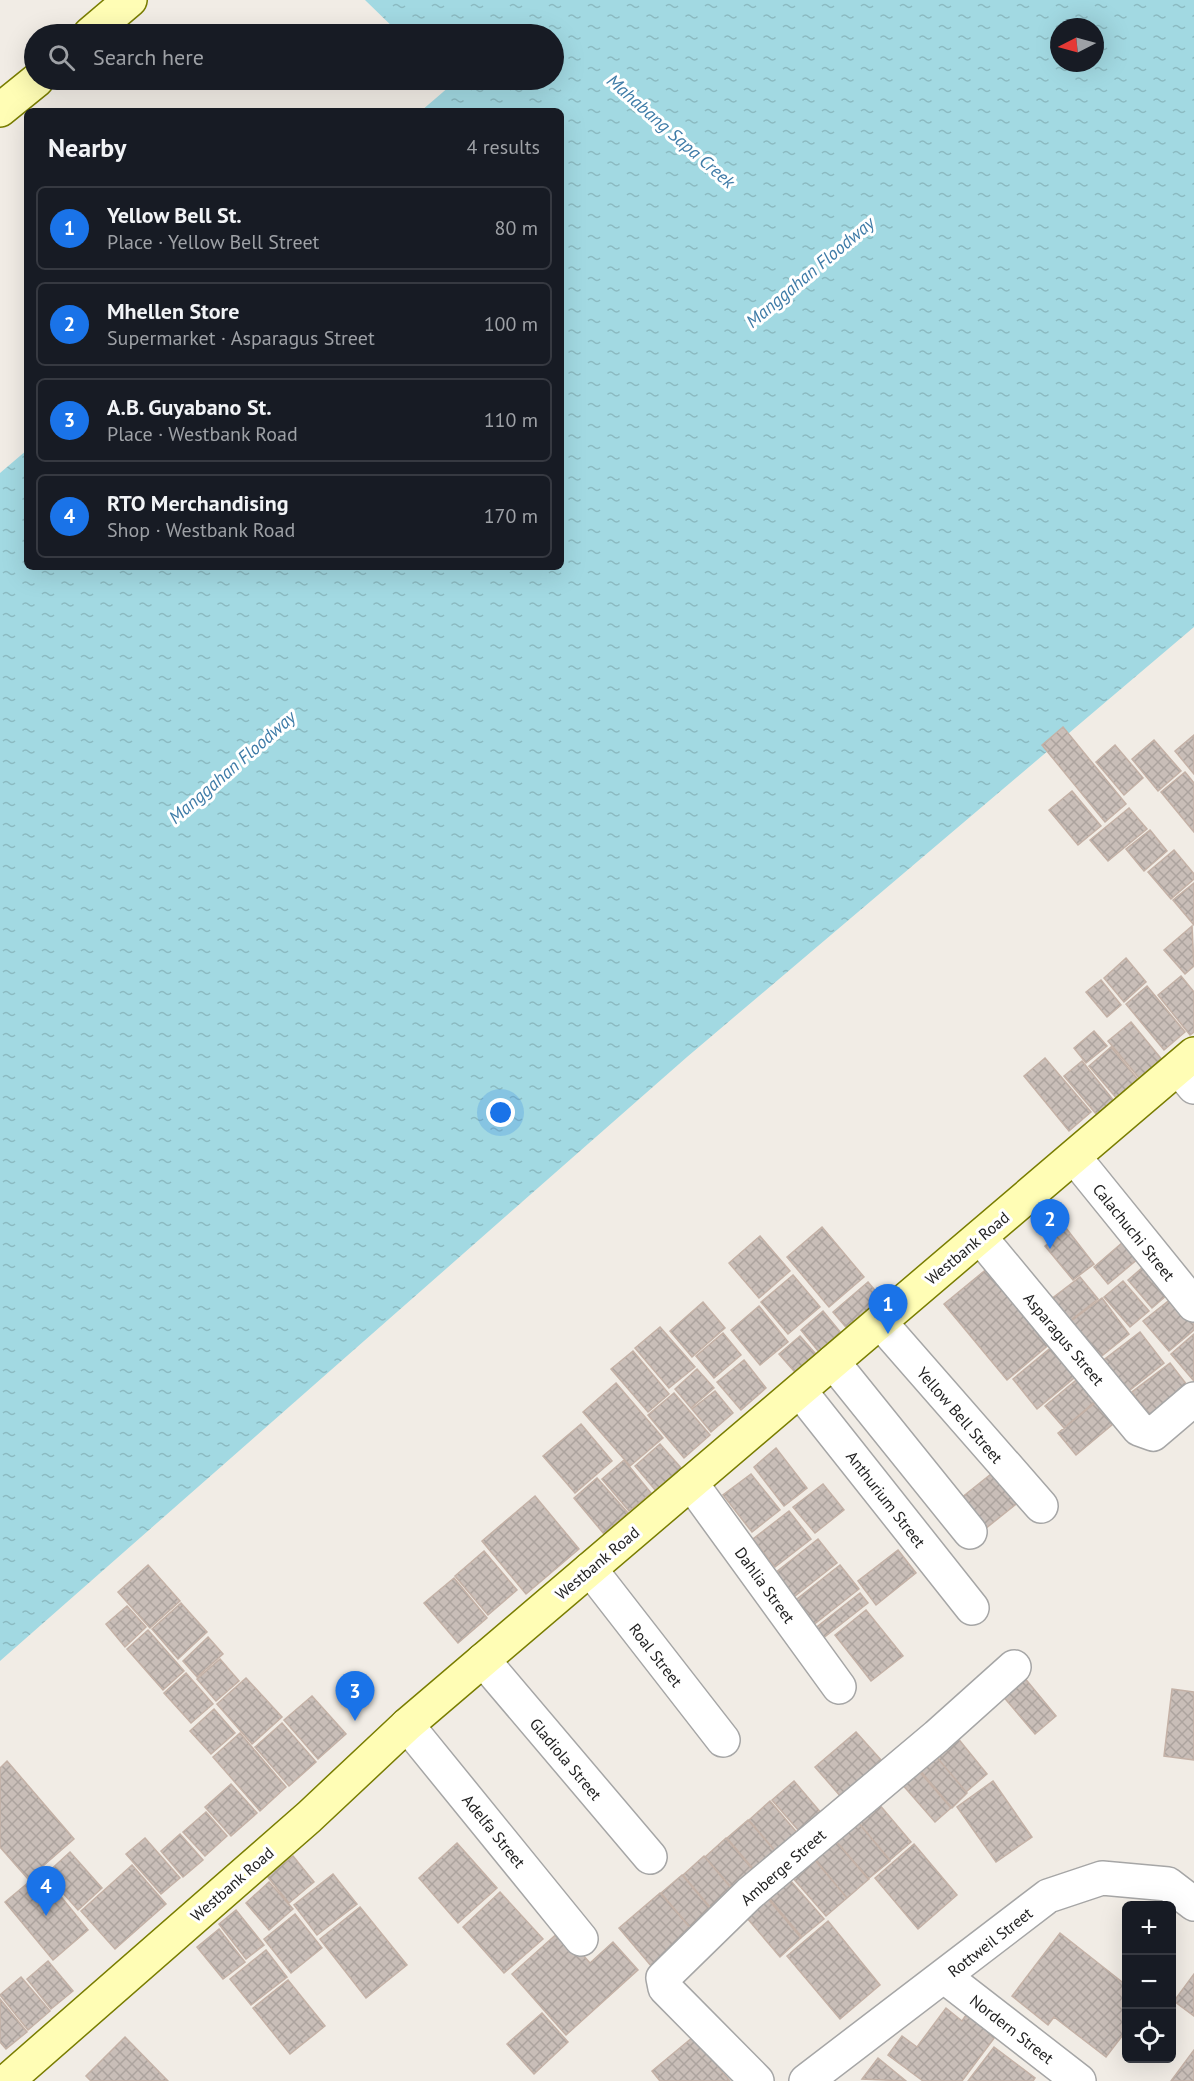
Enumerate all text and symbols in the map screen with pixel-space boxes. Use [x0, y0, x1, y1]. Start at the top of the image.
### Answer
north arrow [1050, 18, 1104, 72]
search box [24, 24, 564, 90]
icon: search [45, 41, 78, 74]
text: Search here [93, 43, 204, 71]
water label: Mahabang Sapa Creek [602, 69, 741, 194]
text: Nearby [48, 131, 126, 164]
text: 4 results [467, 134, 540, 160]
text: Yellow Bell St. [107, 201, 242, 229]
water label: Manggahan Floodway [741, 211, 880, 333]
text: 1 [64, 215, 75, 241]
text: 80 m [495, 215, 538, 241]
text: Place · Yellow Bell Street [107, 229, 319, 255]
text: Mhellen Store [107, 297, 239, 325]
text: 2 [64, 311, 75, 337]
text: 100 m [484, 311, 538, 337]
text: Supermarket · Asparagus Street [107, 325, 375, 351]
text: A.B. Guyabano St. [107, 393, 272, 421]
text: 3 [64, 407, 75, 433]
text: 110 m [484, 407, 538, 433]
text: Place · Westbank Road [107, 421, 298, 447]
text: RTO Merchandising [107, 489, 289, 517]
text: 4 [64, 503, 75, 529]
text: 170 m [484, 503, 538, 529]
text: Shop · Westbank Road [107, 517, 295, 543]
water label: Manggahan Floodway [164, 705, 301, 828]
your location [486, 1098, 515, 1127]
street label: Calachuchi Street [1089, 1179, 1180, 1285]
pin: 2 [1030, 1200, 1070, 1249]
street label: Westbank Road [921, 1207, 1013, 1289]
pin: 1 [868, 1284, 908, 1334]
street label: Asparagus Street [1019, 1288, 1109, 1390]
street label: Yellow Bell Street [913, 1363, 1008, 1468]
street label: Anthurium Street [842, 1447, 930, 1552]
street label: Westbank Road [551, 1522, 643, 1604]
street label: Dahlia Street [731, 1543, 800, 1627]
street label: Roal Street [625, 1619, 687, 1691]
pin: 3 [336, 1672, 374, 1721]
street label: Gladiola Street [526, 1714, 607, 1805]
street label: Adelfa Street [458, 1790, 530, 1872]
street label: Amberge Street [736, 1824, 830, 1909]
street label: Westbank Road [186, 1842, 278, 1926]
pin: 4 [26, 1866, 66, 1916]
map controls [1122, 1901, 1176, 2063]
button: + [1122, 1901, 1176, 1955]
street label: Rottweil Street [944, 1902, 1037, 1981]
button: − [1122, 1955, 1176, 2009]
street label: Nordern Street [966, 1990, 1058, 2068]
button: locate [1122, 2009, 1176, 2063]

